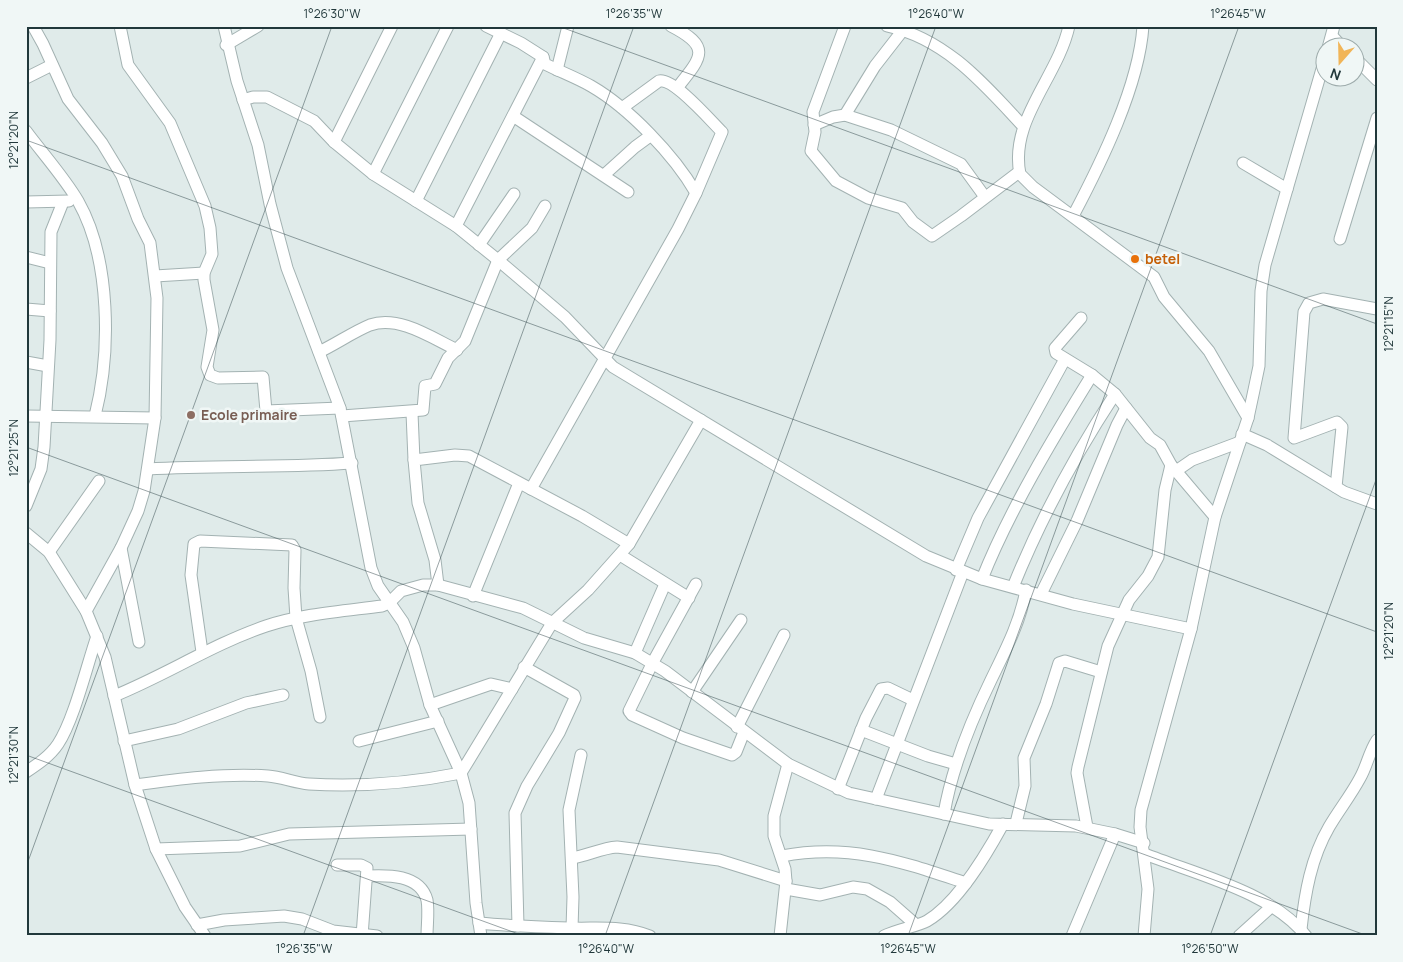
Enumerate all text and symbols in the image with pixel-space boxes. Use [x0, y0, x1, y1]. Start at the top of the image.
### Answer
text: 1°26'30"W [304, 5, 361, 22]
text: 1°26'35"W [606, 5, 663, 22]
text: 1°26'40"W [908, 5, 965, 22]
text: 1°26'45"W [1210, 5, 1266, 22]
north arrow [1316, 38, 1366, 88]
text: N [1327, 64, 1343, 85]
text: 12°21'20"N [5, 111, 22, 169]
place label: betel [1145, 249, 1180, 268]
marker: betel [1129, 253, 1141, 265]
text: 12°21'15"N [1380, 296, 1397, 352]
place label: Ecole primaire [201, 405, 297, 424]
marker: Ecole primaire [185, 409, 197, 421]
text: 12°21'25"N [5, 419, 22, 477]
text: 12°21'20"N [1380, 602, 1397, 660]
text: 12°21'30"N [5, 726, 22, 784]
text: 1°26'35"W [276, 940, 333, 957]
text: 1°26'40"W [578, 940, 635, 957]
text: 1°26'45"W [880, 940, 936, 957]
text: 1°26'50"W [1181, 940, 1239, 957]

